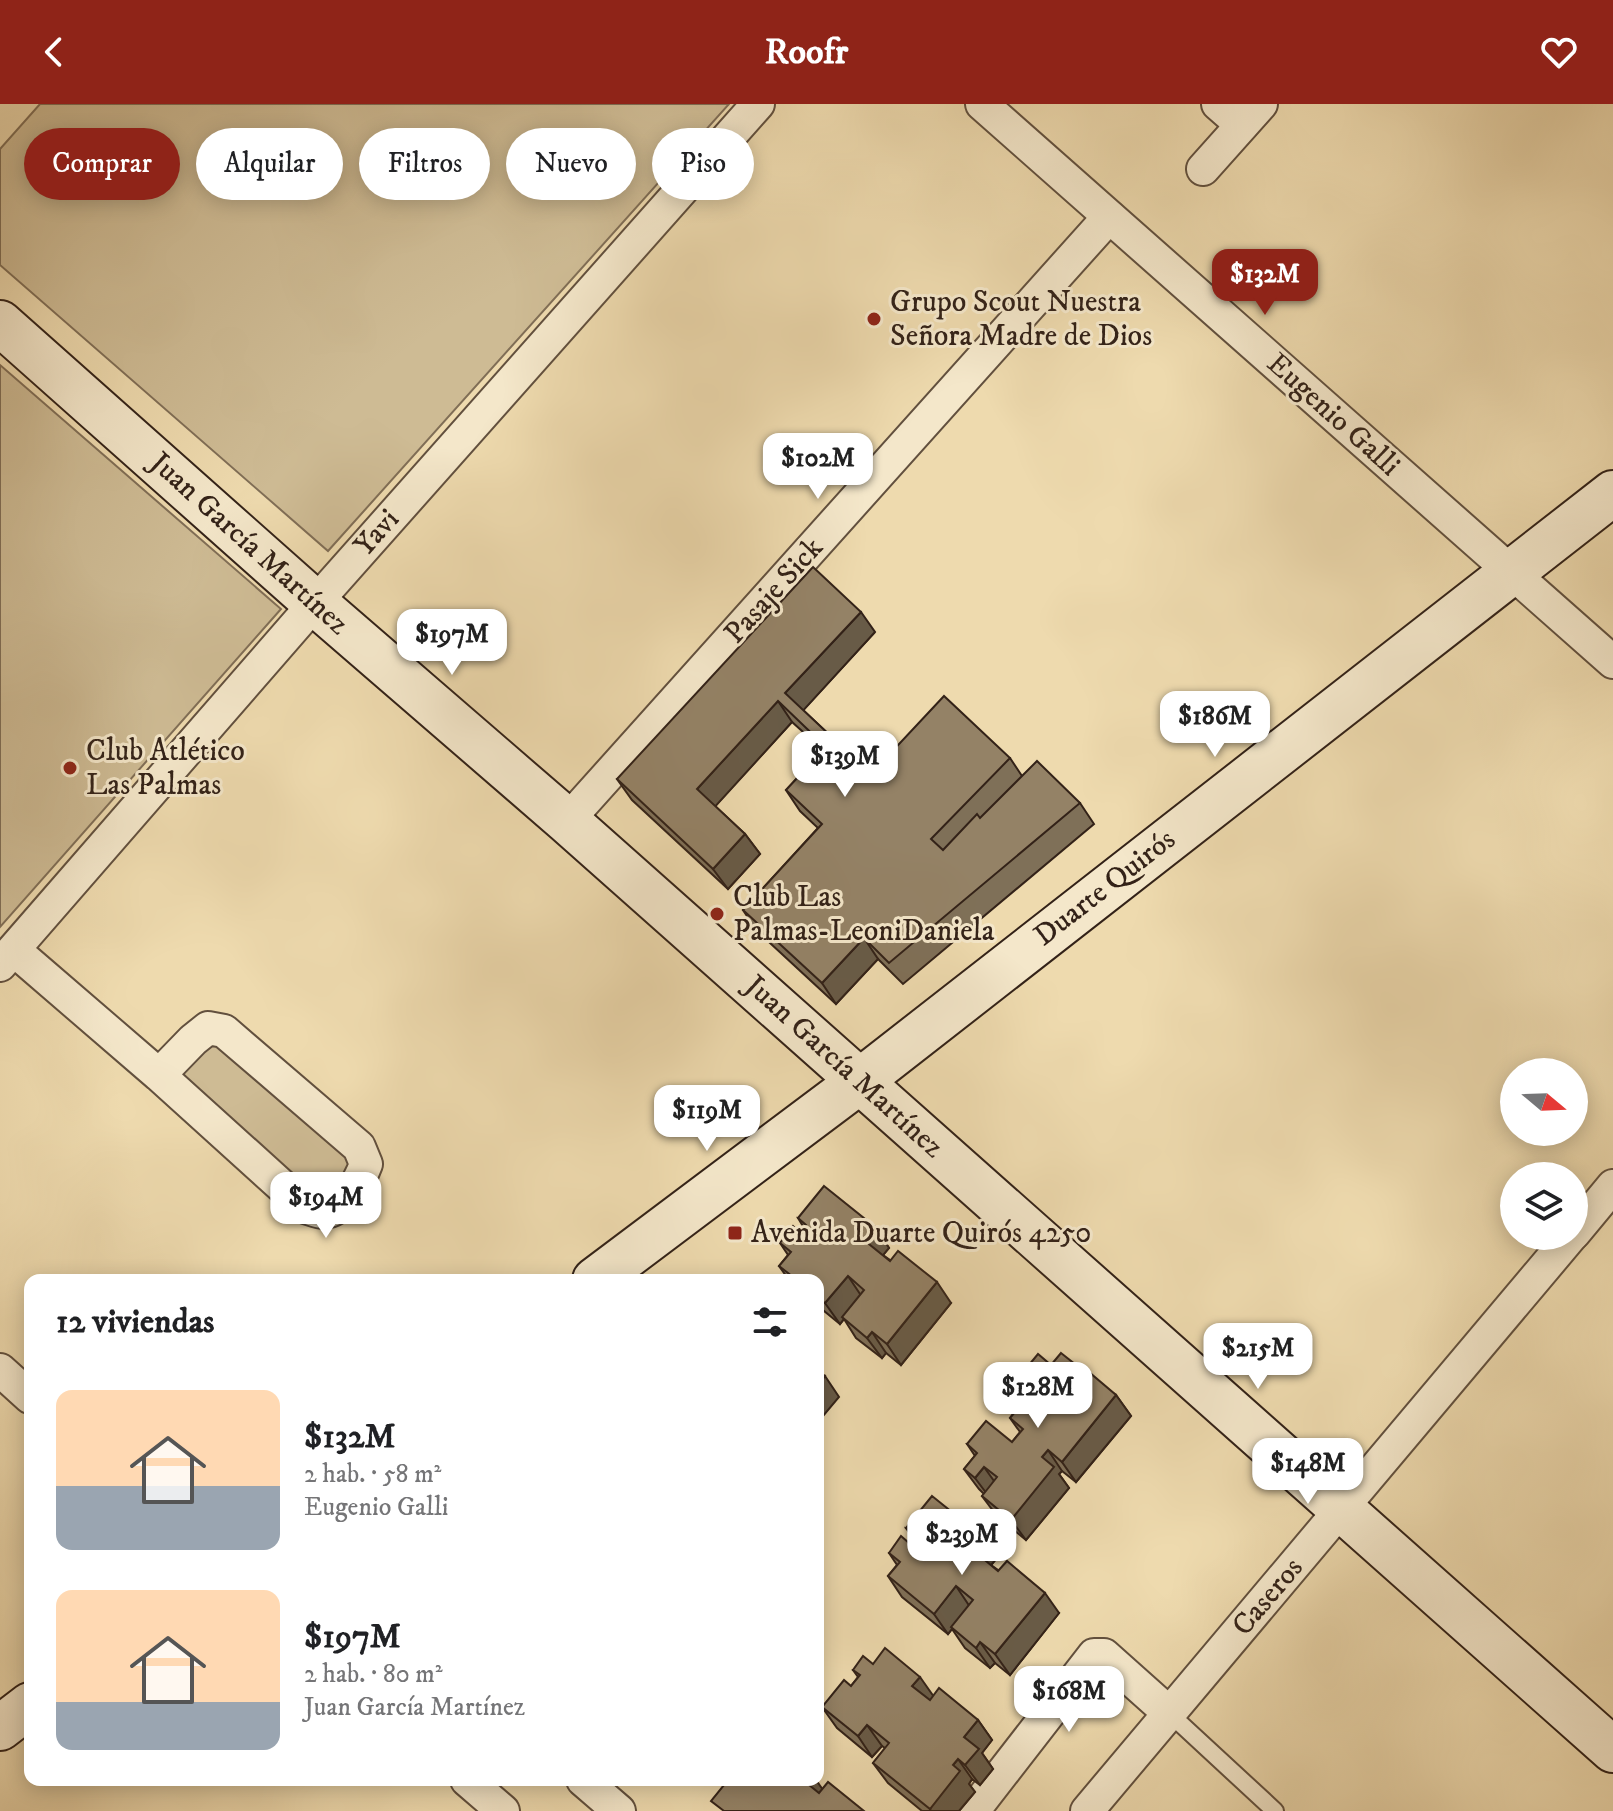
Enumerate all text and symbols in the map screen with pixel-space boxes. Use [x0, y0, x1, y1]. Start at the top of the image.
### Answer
icon: back [32, 30, 76, 74]
text: Roofr [765, 30, 848, 75]
icon: heart [1537, 30, 1581, 74]
chip: Comprar [24, 128, 180, 200]
chip: Alquilar [196, 128, 343, 200]
chip: Filtros [359, 128, 490, 200]
chip: Nuevo [506, 128, 636, 200]
chip: Piso [652, 128, 754, 200]
pin: $132M [1209, 249, 1321, 317]
text: $132M [1230, 258, 1300, 291]
place label: Grupo Scout Nuestra Señora Madre de Dios [890, 284, 1152, 355]
marker: Grupo Scout Nuestra Señora Madre de Dios [865, 310, 883, 328]
street label: Eugenio Galli [1259, 345, 1407, 485]
pin: $102M [762, 433, 874, 501]
text: $102M [781, 442, 855, 475]
street label: Juan García Martínez [140, 443, 356, 643]
street label: Yavi [346, 502, 408, 564]
street label: Pasaje Sick [717, 530, 831, 652]
pin: $197M [396, 609, 508, 677]
text: $197M [415, 618, 489, 651]
pin: $186M [1159, 691, 1271, 759]
text: $186M [1178, 700, 1252, 733]
pin: $139M [789, 731, 901, 799]
place label: Club Atlético Las Palmas [86, 733, 245, 804]
text: $139M [810, 740, 880, 773]
marker: Club Atlético Las Palmas [61, 759, 79, 777]
street label: Duarte Quirós [1027, 821, 1183, 955]
place label: Club Las Palmas-LeoniDaniela [733, 879, 995, 950]
marker: Club Las Palmas-LeoniDaniela [708, 905, 726, 923]
street label: Juan García Martínez [735, 966, 951, 1166]
north arrow [1500, 1058, 1588, 1146]
map controls [1500, 1058, 1588, 1250]
pin: $119M [651, 1085, 763, 1153]
text: $119M [672, 1094, 742, 1127]
button: layers [1500, 1162, 1588, 1250]
pin: $194M [270, 1172, 382, 1240]
text: $194M [288, 1181, 364, 1214]
place label: Avenida Duarte Quirós 4250 [751, 1215, 1091, 1252]
marker: Avenida Duarte Quirós 4250 [726, 1224, 744, 1242]
icon: filters [748, 1300, 792, 1344]
text: 12 viviendas [56, 1301, 214, 1343]
pin: $215M [1202, 1323, 1314, 1391]
text: $215M [1221, 1332, 1295, 1365]
pin: $128M [982, 1362, 1094, 1430]
text: $128M [1001, 1371, 1075, 1404]
text: $132M [304, 1416, 396, 1458]
icon: home [120, 1422, 216, 1518]
pin: $148M [1252, 1438, 1364, 1506]
text: $148M [1270, 1447, 1346, 1480]
text: 2 hab. · 58 m² [304, 1458, 441, 1491]
text: Eugenio Galli [304, 1491, 448, 1524]
pin: $239M [906, 1509, 1018, 1577]
text: $239M [925, 1518, 999, 1551]
street label: Caseros [1225, 1550, 1311, 1644]
text: $197M [304, 1616, 401, 1658]
icon: home [120, 1622, 216, 1718]
text: 2 hab. · 80 m² [304, 1658, 443, 1691]
pin: $168M [1013, 1666, 1125, 1734]
text: $168M [1032, 1675, 1106, 1708]
text: Juan García Martínez [304, 1691, 525, 1724]

